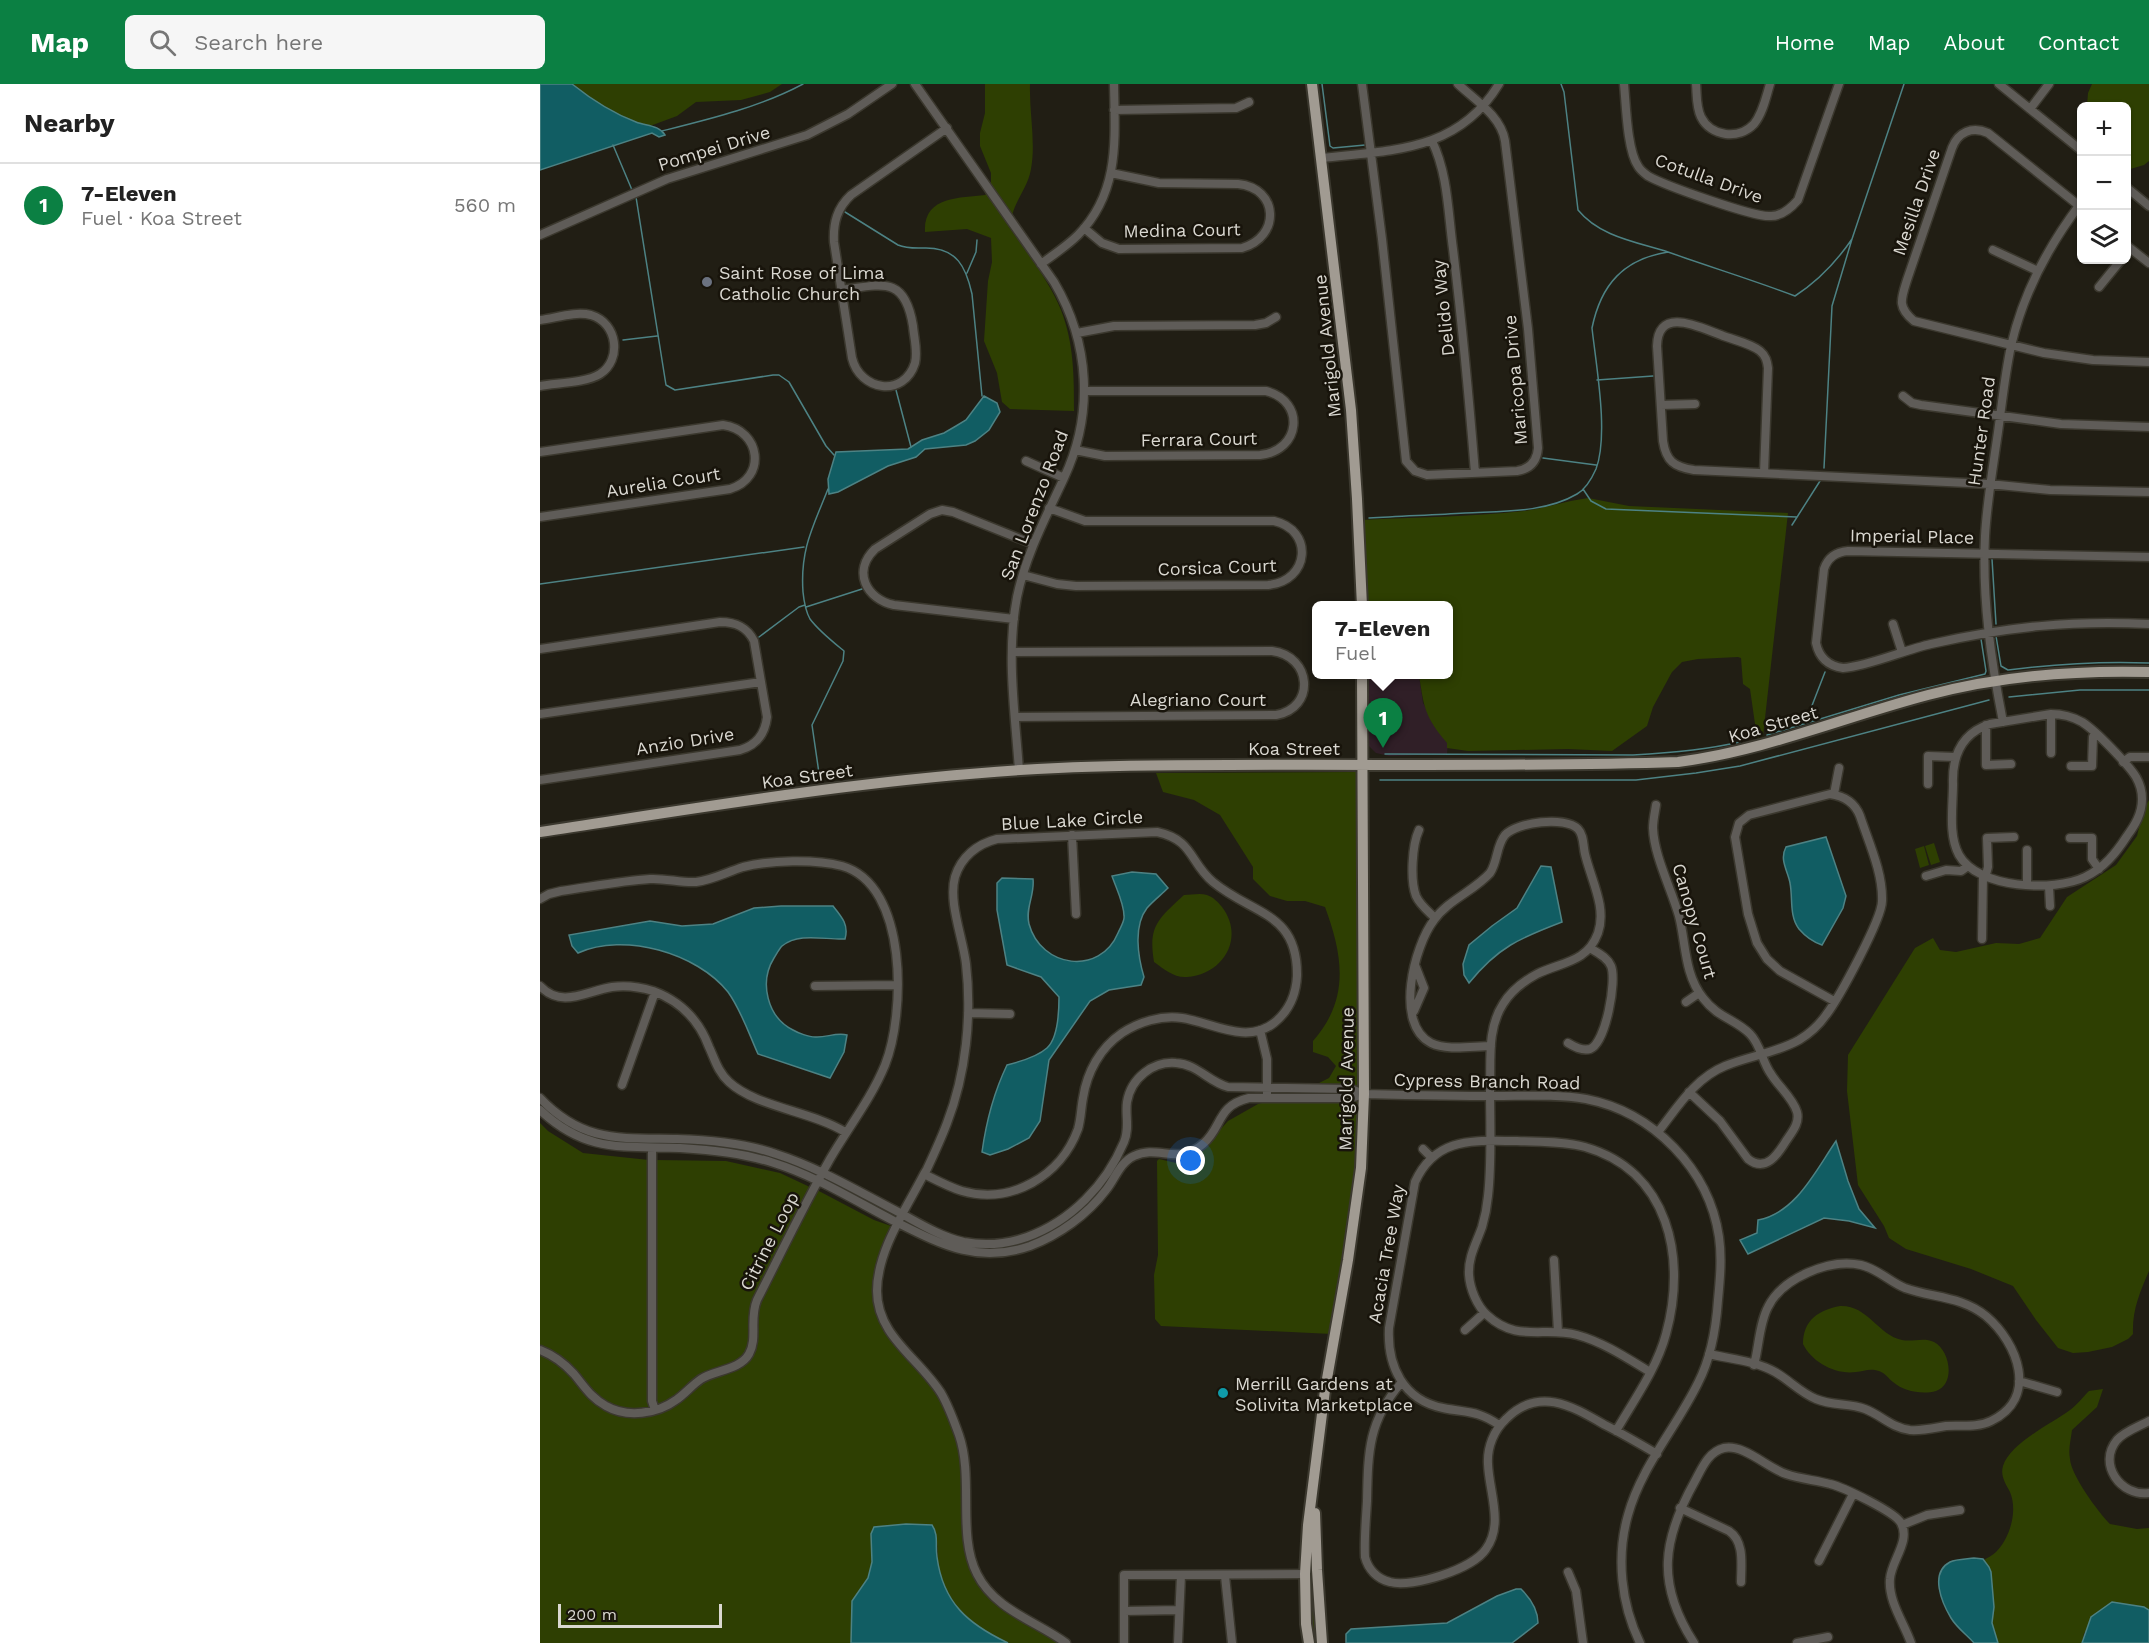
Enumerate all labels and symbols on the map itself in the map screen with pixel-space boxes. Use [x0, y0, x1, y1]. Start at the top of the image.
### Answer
street label: Pompei Drive [655, 121, 773, 175]
street label: Mesilla Drive [1888, 146, 1944, 258]
street label: Cotulla Drive [1652, 149, 1766, 207]
street label: Medina Court [1123, 218, 1241, 242]
street label: Delido Way [1427, 258, 1459, 357]
place label: Saint Rose of Lima Catholic Church [719, 262, 885, 304]
street label: Marigold Avenue [1309, 273, 1345, 419]
marker: Saint Rose of Lima Catholic Church [700, 275, 714, 289]
street label: Maricopa Drive [1499, 314, 1531, 446]
street label: Hunter Road [1963, 375, 1999, 487]
street label: San Lorenzo Road [996, 427, 1072, 583]
street label: Ferrara Court [1141, 427, 1258, 451]
street label: Aurelia Court [605, 463, 722, 501]
street label: Imperial Place [1850, 524, 1974, 548]
street label: Corsica Court [1157, 554, 1277, 580]
street label: Alegriano Court [1130, 689, 1267, 710]
pin: 1 [1364, 698, 1402, 748]
street label: Koa Street [1726, 701, 1821, 747]
street label: Anzio Drive [634, 723, 736, 759]
street label: Koa Street [1248, 738, 1340, 759]
street label: Koa Street [760, 759, 854, 793]
street label: Blue Lake Circle [1000, 806, 1144, 834]
street label: Canopy Court [1668, 861, 1722, 982]
street label: Marigold Avenue [1334, 1007, 1358, 1151]
street label: Cypress Branch Road [1393, 1069, 1581, 1093]
your location [1176, 1146, 1205, 1175]
street label: Acacia Tree Way [1363, 1182, 1409, 1325]
street label: Citrine Loop [735, 1188, 803, 1294]
place label: Merrill Gardens at Solivita Marketplace [1235, 1373, 1413, 1415]
marker: Merrill Gardens at Solivita Marketplace [1216, 1386, 1230, 1400]
scale bar [558, 1601, 722, 1628]

